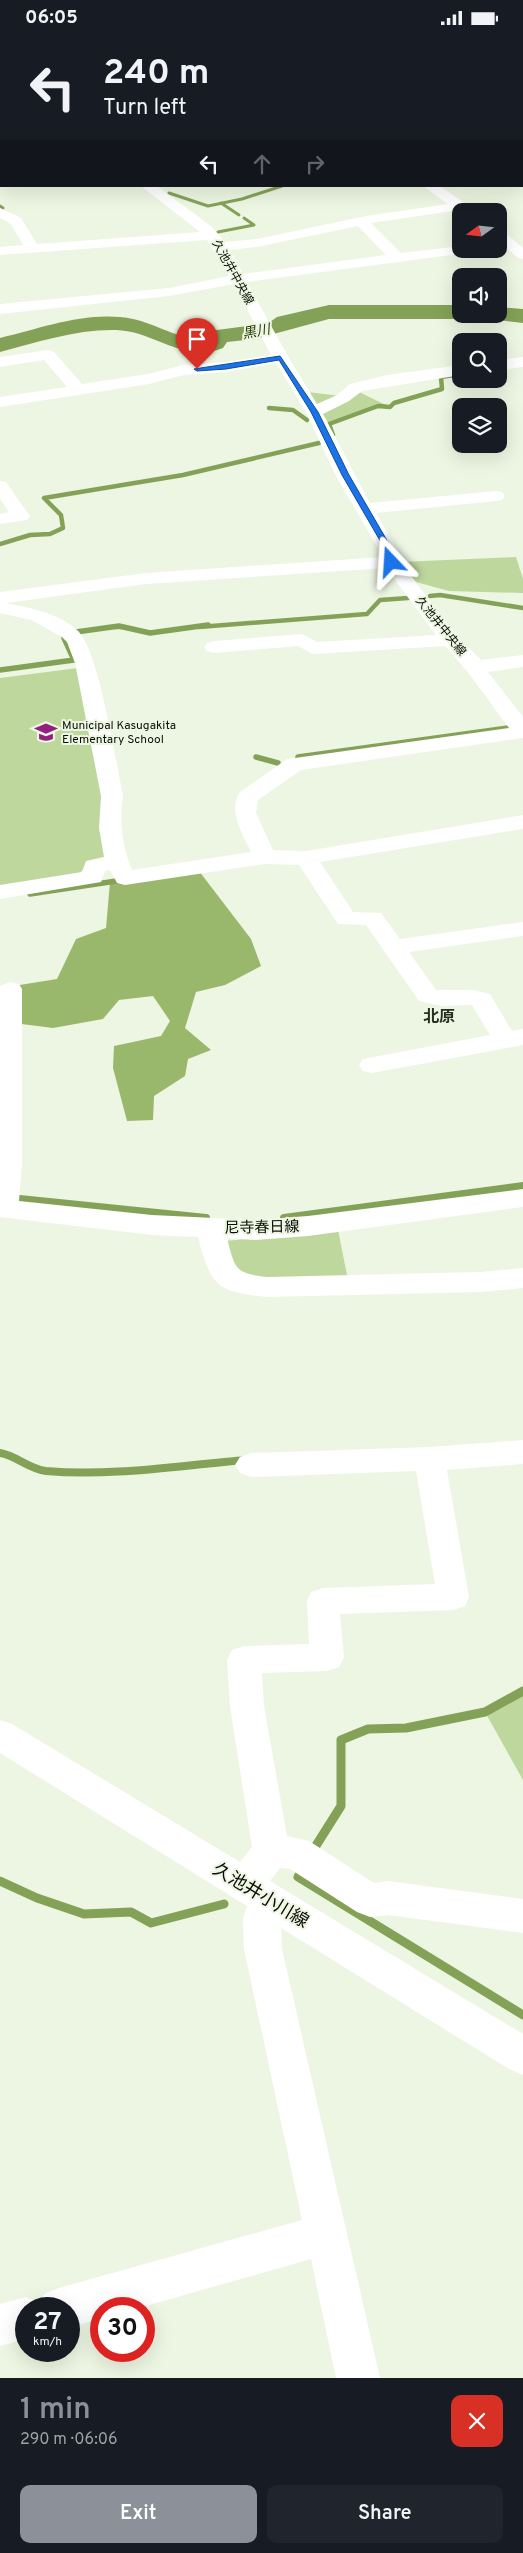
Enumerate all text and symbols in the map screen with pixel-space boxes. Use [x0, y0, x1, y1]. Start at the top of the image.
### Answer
text: 06:05 [25, 6, 78, 30]
text: 240 m [103, 52, 209, 96]
icon: left [20, 55, 85, 120]
text: Turn left [103, 95, 186, 122]
icon: left [195, 150, 223, 178]
icon: ahead [248, 150, 276, 178]
icon: right [301, 150, 329, 178]
north arrow [452, 203, 508, 257]
map controls [452, 203, 507, 453]
street label: 久池井中央線 [208, 237, 257, 308]
button: sound [452, 268, 507, 323]
pin [176, 318, 218, 369]
water label: 黒川 [241, 321, 274, 343]
icon: arrive [183, 325, 211, 353]
button: search [452, 333, 507, 388]
button: layers [452, 398, 507, 453]
position arrow [364, 535, 416, 587]
street label: 久池井中央線 [411, 594, 469, 660]
place label: Municipal Kasugakita Elementary School [62, 718, 176, 748]
school or university icon: Municipal Kasugakita Elementary School [33, 719, 59, 745]
district label: 北原 [423, 1008, 455, 1028]
street label: 尼寺春日線 [224, 1218, 300, 1239]
street label: 久池井小川線 [208, 1859, 312, 1934]
speed limit sign: 30 [90, 2297, 155, 2362]
text: 27 [33, 2307, 62, 2339]
text: km/h [33, 2334, 62, 2350]
text: 1 min [20, 2392, 91, 2429]
button: close [451, 2395, 503, 2447]
text: 290 m · 06:06 [20, 2430, 118, 2450]
button: Exit [20, 2485, 257, 2543]
button: Share [267, 2485, 503, 2543]

